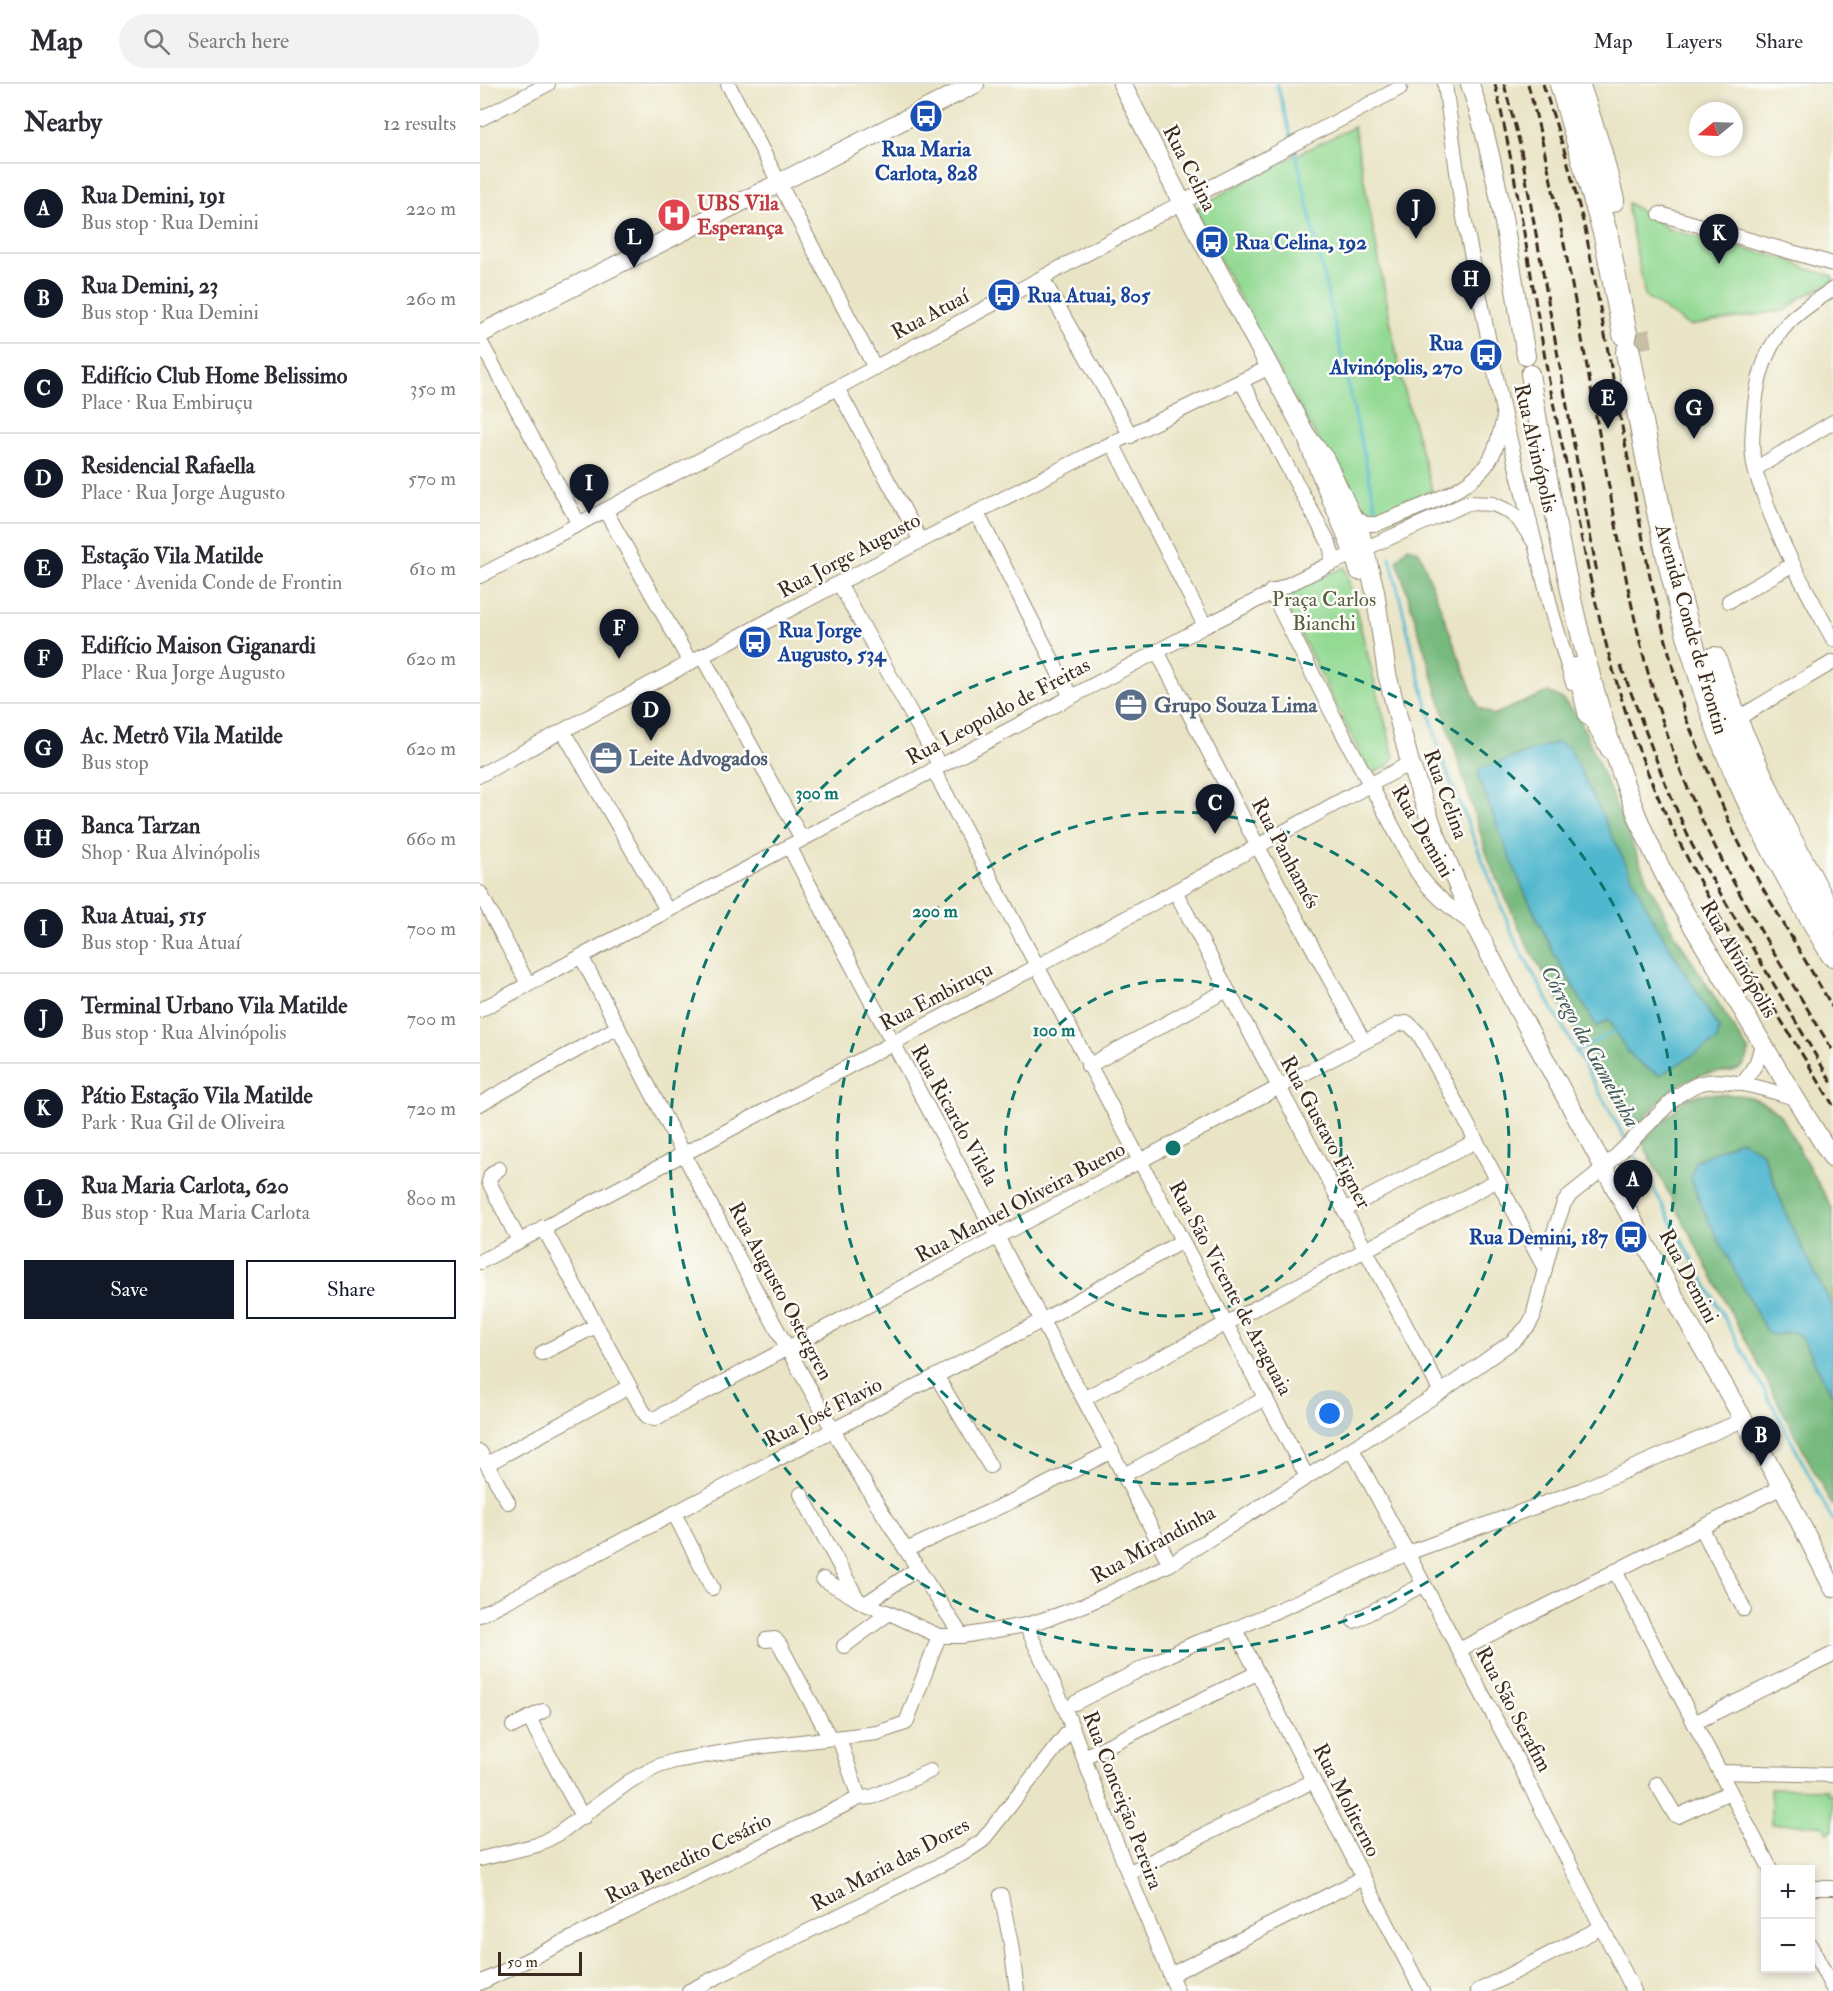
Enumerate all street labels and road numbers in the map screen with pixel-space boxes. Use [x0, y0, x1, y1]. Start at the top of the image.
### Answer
street label: Rua Celina [1156, 121, 1223, 216]
street label: Rua Atuaí [887, 282, 975, 346]
street label: Rua Alvinópolis [1508, 381, 1563, 515]
street label: Rua Jorge Augusto [773, 506, 925, 604]
street label: Avenida Conde de Frontin [1648, 520, 1735, 738]
street label: Rua Leopoldo de Freitas [902, 652, 1095, 771]
street label: Rua Celina [1417, 746, 1474, 843]
street label: Rua Demini [1385, 780, 1460, 883]
street label: Rua Panhamés [1245, 793, 1326, 913]
street label: Rua Alvinópolis [1694, 895, 1783, 1023]
street label: Rua Embiruçu [875, 955, 997, 1037]
street label: Rua Ricardo Vilela [905, 1040, 1005, 1191]
street label: Rua Gustavo Figner [1274, 1051, 1377, 1213]
street label: Rua Manuel Oliveira Bueno [911, 1136, 1130, 1269]
street label: Rua São Vicente de Araguaia [1162, 1176, 1299, 1401]
street label: Rua Augusto Ostergren [722, 1197, 839, 1385]
street label: Rua Demini [1652, 1224, 1725, 1328]
street label: Rua José Flavio [760, 1371, 887, 1454]
street label: Rua Mirandinha [1086, 1499, 1221, 1590]
street label: Rua São Serafim [1469, 1642, 1558, 1777]
street label: Rua Conceição Pereira [1076, 1707, 1169, 1893]
street label: Rua Moliterno [1306, 1739, 1387, 1862]
street label: Rua Benedito Cesário [601, 1807, 776, 1910]
street label: Rua Maria das Dores [806, 1811, 974, 1918]

